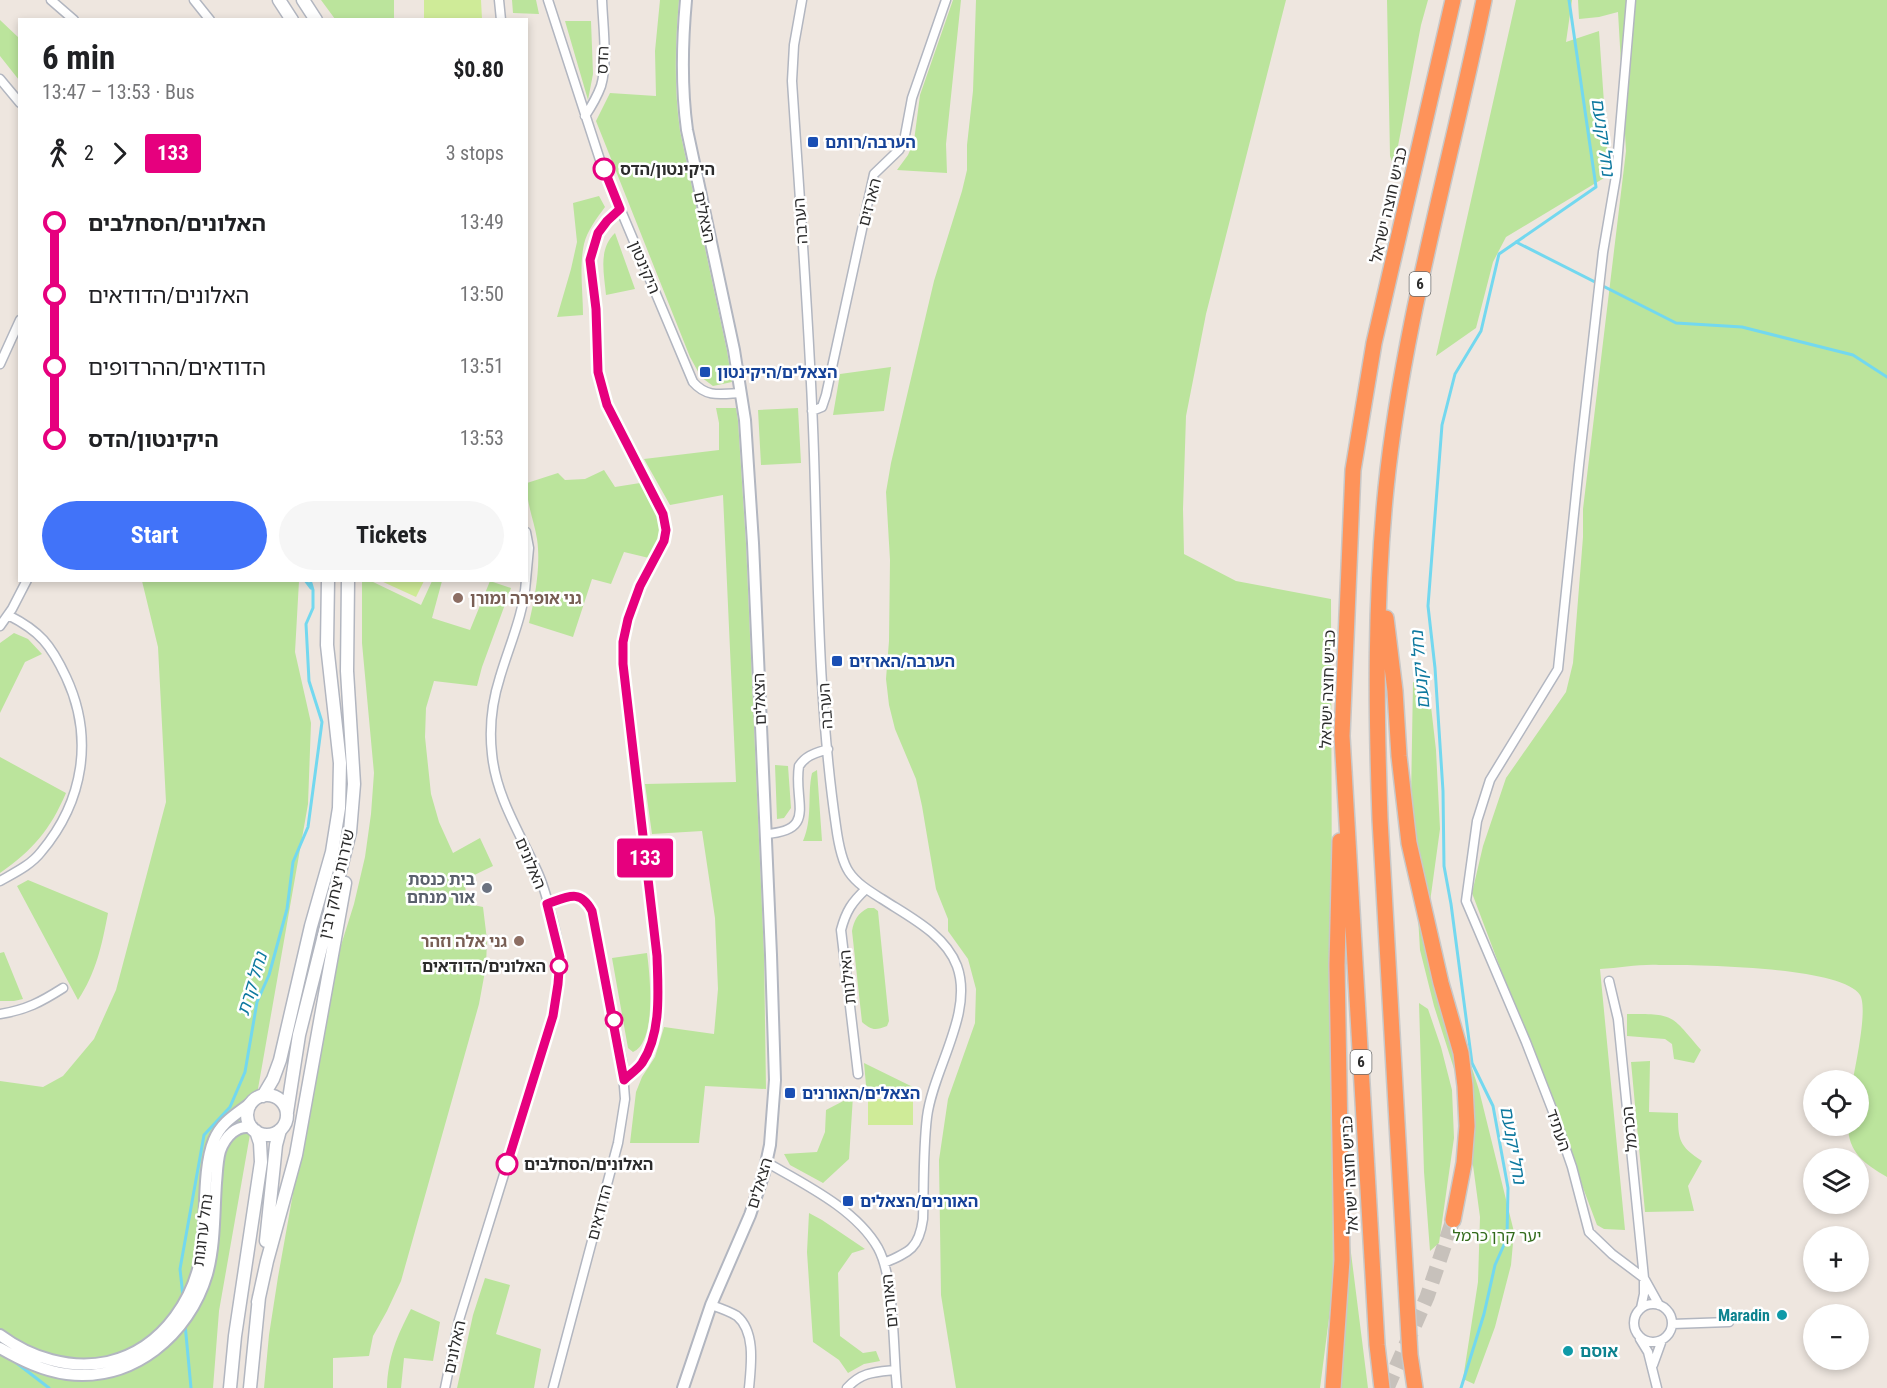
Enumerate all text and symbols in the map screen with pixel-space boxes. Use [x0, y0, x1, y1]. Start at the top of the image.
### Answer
text: 6 min [42, 38, 115, 77]
street label: הדס [593, 45, 612, 75]
text: $0.80 [453, 57, 504, 82]
text: 13:47 – 13:53 · Bus [42, 80, 195, 104]
water label: נחל יקנעם [1588, 97, 1620, 178]
place label: הערבה/רותם [825, 133, 916, 152]
marker: הערבה/רותם [806, 135, 820, 149]
icon: walk [42, 137, 75, 170]
icon: forward [103, 137, 136, 170]
text: 2 [84, 141, 94, 165]
text: 133 [157, 141, 189, 165]
text: 3 stops [446, 141, 504, 165]
street label: כביש חוצה ישראל [1366, 145, 1411, 265]
marker: היקינטון/הדס [593, 158, 615, 180]
place label: היקינטון/הדס [620, 160, 715, 179]
street label: הארזים [854, 176, 885, 228]
street label: הצאלים [690, 190, 719, 245]
street label: הערבה [789, 197, 812, 245]
text: 13:49 [460, 210, 504, 234]
text: האלונים/הסחלבים [88, 211, 266, 236]
street label: היקינטון [625, 238, 664, 296]
road number: 6 [1410, 272, 1430, 296]
text: 13:50 [460, 282, 504, 306]
text: האלונים/הדודאים [88, 283, 249, 308]
text: 13:51 [460, 354, 504, 378]
text: הדודאים/ההרדופים [88, 355, 266, 380]
place label: הצאלים/היקינטון [717, 363, 838, 382]
marker: הצאלים/היקינטון [698, 365, 712, 379]
text: 13:53 [460, 426, 504, 450]
text: היקינטון/הדס [88, 427, 219, 452]
button: Start [42, 501, 267, 570]
button: Tickets [279, 501, 504, 570]
place label: גני אופירה ומורן [470, 589, 582, 608]
marker: גני אופירה ומורן [451, 591, 465, 605]
street label: כביש חוצה ישראל [1316, 629, 1339, 749]
water label: נחל יקנעם [1406, 629, 1433, 710]
place label: הערבה/הארזים [849, 652, 955, 671]
marker: הערבה/הארזים [830, 654, 844, 668]
street label: הצאלים [749, 673, 770, 725]
street label: הערבה [814, 682, 837, 730]
street label: שדרות יצחק רבין [315, 827, 358, 941]
street label: האלונים [511, 835, 550, 892]
line badge: 133 [610, 838, 680, 878]
text: 133 [629, 846, 661, 870]
place label: בית כנסת אור מנחם [407, 870, 475, 907]
marker: בית כנסת אור מנחם [480, 881, 494, 895]
place label: גני אלה וזהר [421, 932, 507, 951]
marker: גני אלה וזהר [512, 934, 526, 948]
water label: נחל קרת [232, 949, 271, 1018]
street label: האילנות [835, 949, 860, 1005]
place label: האלונים/הדודאים [422, 957, 546, 976]
marker: האלונים/הדודאים [550, 957, 568, 975]
unlabelled marker [605, 1011, 623, 1029]
road number: 6 [1350, 1050, 1372, 1074]
map controls [1803, 1070, 1869, 1370]
button: locate [1803, 1070, 1869, 1136]
place label: הצאלים/האורנים [802, 1084, 920, 1103]
marker: הצאלים/האורנים [783, 1086, 797, 1100]
water label: נחל יקנעם [1496, 1104, 1531, 1187]
street label: הכרמל [1618, 1105, 1641, 1153]
street label: העתיד [1542, 1106, 1575, 1154]
street label: כביש חוצה ישראל [1337, 1115, 1362, 1235]
button: layers [1803, 1148, 1869, 1214]
marker: האלונים/הסחלבים [496, 1153, 518, 1175]
place label: האלונים/הסחלבים [524, 1155, 653, 1174]
street label: הצאלים [743, 1155, 776, 1211]
street label: הדודאים [583, 1182, 616, 1242]
place label: האורנים/הצאלים [860, 1192, 978, 1211]
street label: נחל ערוגות [189, 1193, 216, 1268]
marker: האורנים/הצאלים [841, 1194, 855, 1208]
park label: יער קרן כרמל [1453, 1226, 1541, 1245]
button: + [1803, 1226, 1869, 1292]
street label: האורנים [877, 1273, 902, 1329]
button: − [1803, 1304, 1869, 1370]
place label: Maradin [1718, 1306, 1770, 1325]
marker: Maradin [1775, 1308, 1789, 1322]
street label: האלונים [440, 1319, 469, 1376]
place label: אוסם [1580, 1342, 1618, 1361]
marker: אוסם [1561, 1344, 1575, 1358]

